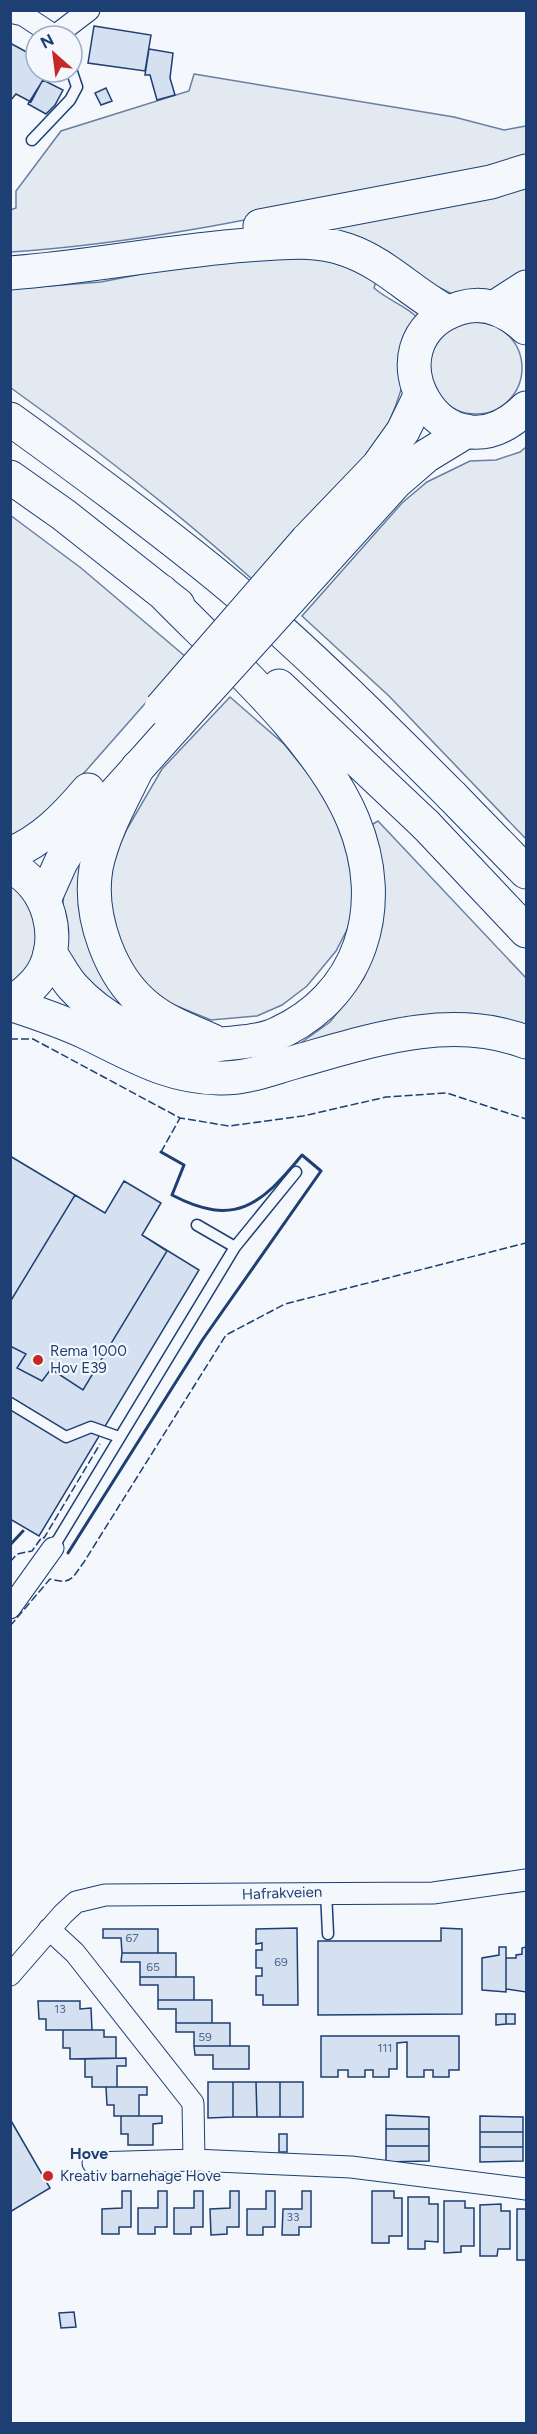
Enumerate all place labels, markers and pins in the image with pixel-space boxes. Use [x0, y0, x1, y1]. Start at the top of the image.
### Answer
place label: Rema 1000 Hov E39 [50, 1342, 127, 1377]
marker: Rema 1000 Hov E39 [31, 1353, 45, 1367]
place label: Kreativ barnehage Hove [60, 2167, 221, 2185]
marker: Kreativ barnehage Hove [41, 2169, 55, 2183]

